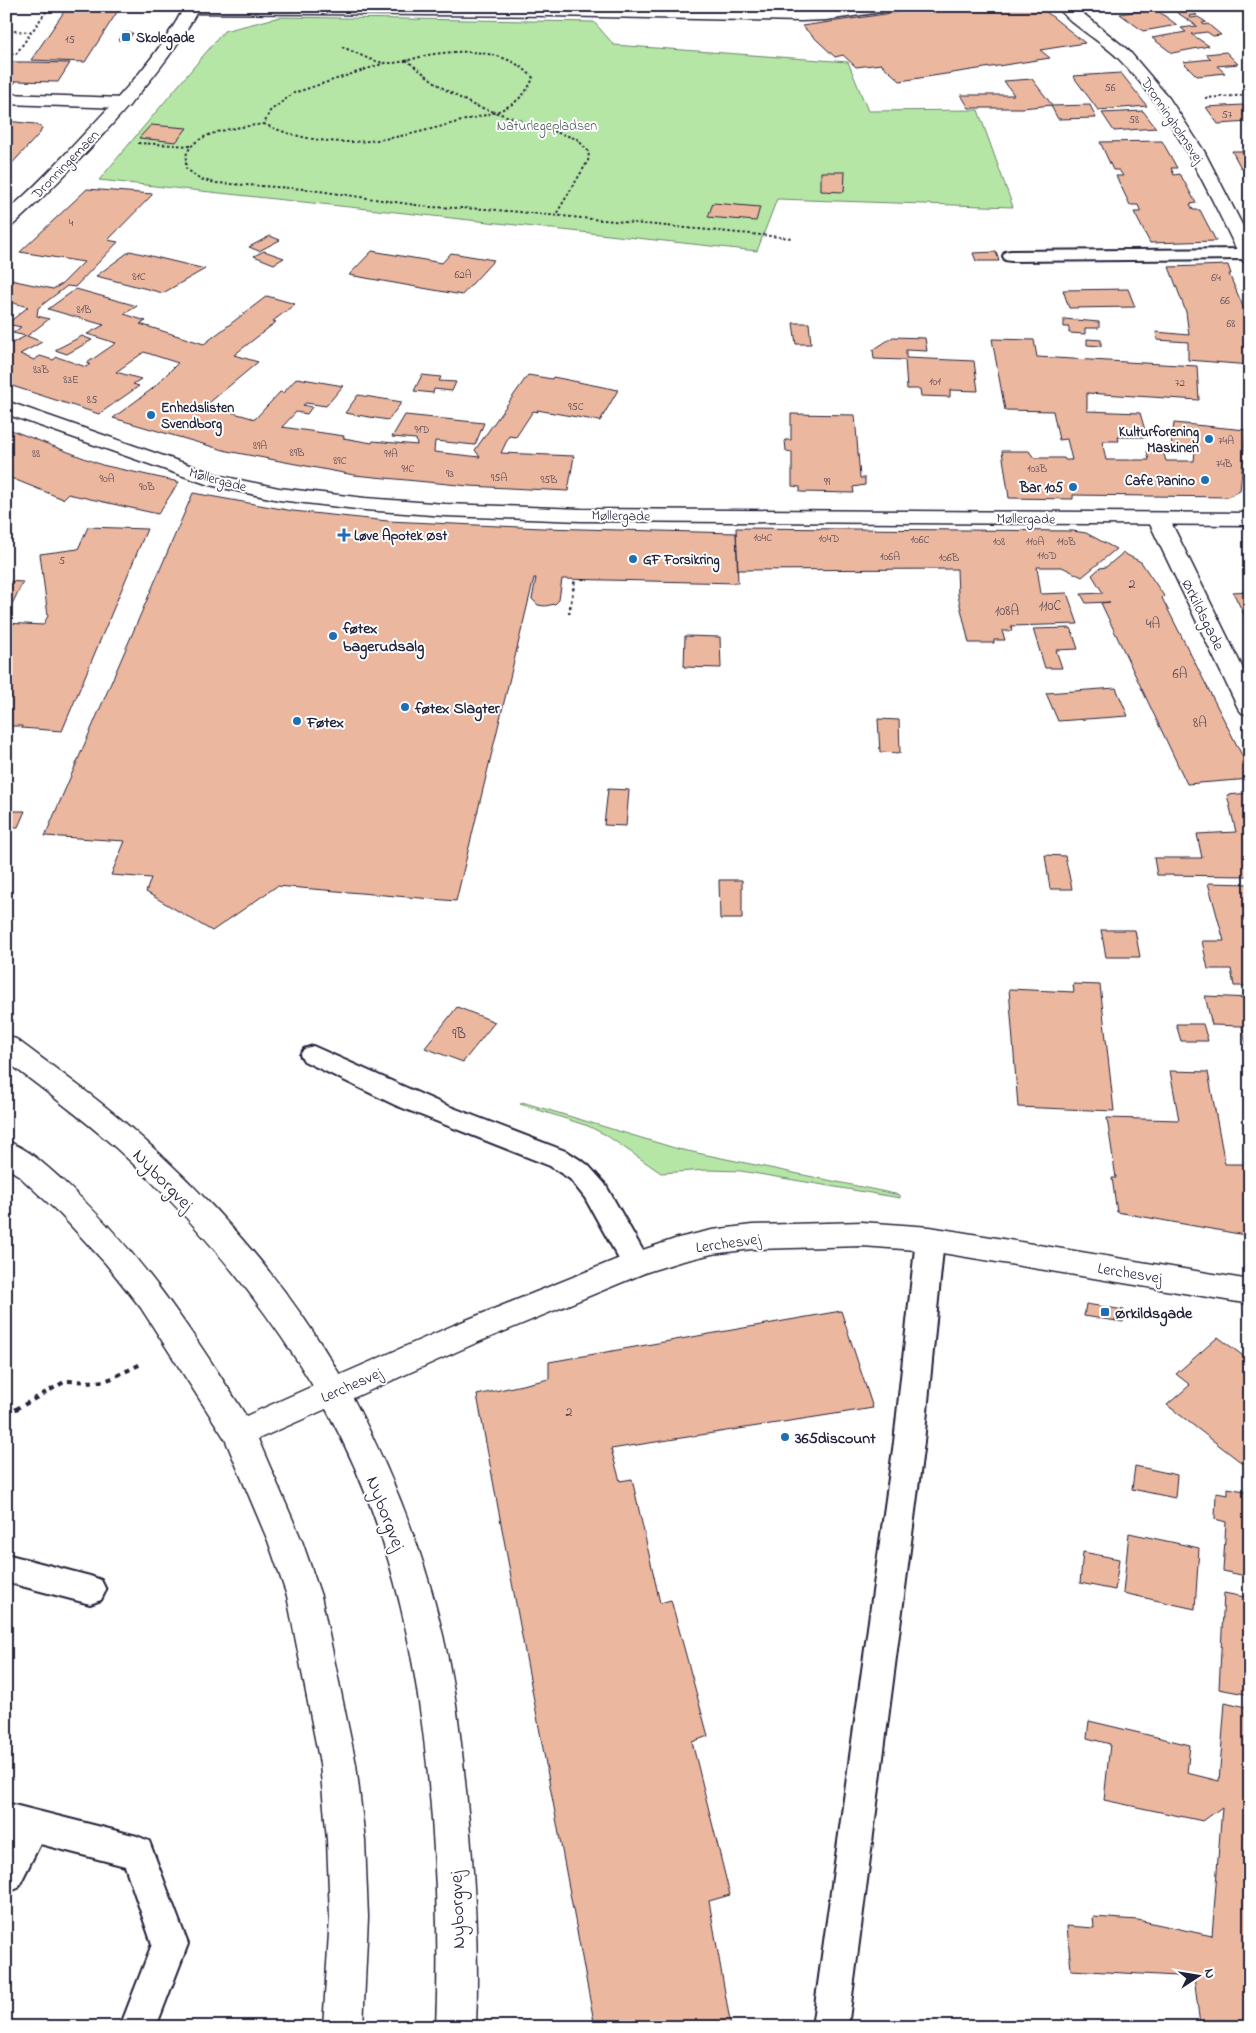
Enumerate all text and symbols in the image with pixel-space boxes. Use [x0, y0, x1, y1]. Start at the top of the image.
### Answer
place label: Skolegade [136, 28, 195, 51]
marker: Skolegade [120, 31, 132, 43]
house number: 15 [65, 32, 75, 48]
street label: Dronningholmsvej [1134, 73, 1209, 170]
house number: 56 [1104, 80, 1116, 96]
house number: 57 [1222, 107, 1233, 123]
house number: 58 [1129, 112, 1139, 128]
park label: Naturlegepladsen [497, 116, 597, 138]
street label: Dronningemaen [27, 126, 105, 206]
house number: 4 [69, 215, 74, 231]
house number: 62A [454, 267, 472, 283]
house number: 81C [132, 269, 146, 285]
house number: 64 [1211, 270, 1221, 286]
house number: 66 [1220, 293, 1230, 309]
house number: 81B [76, 302, 92, 318]
house number: 68 [1227, 316, 1235, 332]
house number: 83B [33, 362, 50, 378]
house number: 83E [63, 372, 79, 388]
house number: 101 [929, 374, 941, 390]
house number: 72 [1175, 375, 1186, 391]
house number: 85 [87, 392, 97, 408]
place label: Enhedslisten Svendborg [161, 398, 234, 437]
house number: 95C [568, 399, 584, 415]
marker: Enhedslisten Svendborg [145, 409, 157, 421]
house number: 91D [415, 422, 429, 438]
place label: Kulturforening Maskinen [1119, 422, 1200, 459]
marker: Kulturforening Maskinen [1203, 433, 1215, 445]
house number: 74A [1218, 433, 1234, 449]
house number: 89A [253, 438, 267, 454]
house number: 89B [290, 445, 305, 461]
house number: 88 [32, 446, 40, 462]
house number: 91A [384, 446, 398, 462]
house number: 89C [333, 453, 347, 469]
house number: 74B [1216, 456, 1233, 472]
house number: 91C [402, 461, 414, 477]
house number: 103B [1027, 461, 1048, 477]
street label: Møllergade [186, 463, 249, 499]
house number: 93 [446, 466, 454, 482]
house number: 95A [491, 470, 507, 486]
house number: 90A [100, 471, 115, 487]
place label: Cafe Panino [1125, 471, 1195, 492]
house number: 95B [540, 472, 558, 488]
house number: 99 [824, 474, 831, 490]
marker: Cafe Panino [1199, 474, 1211, 486]
place label: Bar 105 [1019, 478, 1063, 499]
house number: 90B [139, 479, 155, 495]
marker: Bar 105 [1067, 481, 1079, 493]
street label: Møllergade [591, 505, 651, 529]
street label: Møllergade [996, 508, 1056, 532]
place label: Løve Apotek Øst [354, 526, 448, 547]
marker: Løve Apotek Øst [338, 529, 350, 541]
house number: 104C [754, 530, 772, 546]
house number: 104D [819, 531, 839, 547]
house number: 106C [910, 532, 930, 548]
house number: 108 [993, 534, 1005, 550]
house number: 110A [1026, 534, 1044, 550]
house number: 110B [1056, 534, 1076, 550]
house number: 110D [1037, 548, 1057, 564]
house number: 106A [880, 549, 900, 565]
place label: GF Forsikring [643, 550, 720, 573]
house number: 106B [939, 550, 960, 566]
house number: 5 [59, 553, 65, 569]
marker: GF Forsikring [627, 553, 639, 565]
house number: 2 [1129, 574, 1136, 595]
street label: Ørkildsgade [1174, 575, 1230, 656]
house number: 110C [1039, 596, 1062, 617]
house number: 108A [995, 601, 1019, 622]
house number: 4A [1146, 614, 1160, 635]
place label: føtex bagerudsalg [342, 617, 424, 660]
marker: føtex bagerudsalg [327, 630, 339, 642]
house number: 6A [1173, 664, 1187, 685]
place label: føtex Slagter [414, 697, 501, 722]
marker: føtex Slagter [399, 701, 411, 713]
place label: Føtex [306, 711, 344, 735]
house number: 8A [1193, 713, 1207, 734]
marker: Føtex [291, 715, 303, 727]
house number: 9B [452, 1024, 466, 1045]
street label: Nyborgvej [124, 1143, 200, 1220]
street label: Lerchesvej [694, 1227, 763, 1260]
street label: Lerchesvej [1096, 1257, 1164, 1291]
place label: Ørkildsgade [1115, 1302, 1193, 1327]
marker: Ørkildsgade [1099, 1306, 1111, 1318]
street label: Lerchesvej [317, 1361, 387, 1410]
house number: 2 [566, 1402, 573, 1423]
place label: 365discount [794, 1427, 876, 1451]
marker: 365discount [779, 1431, 791, 1443]
street label: Nyborgvej [356, 1473, 412, 1557]
street label: Nyborgvej [444, 1869, 475, 1949]
north arrow [1174, 1950, 1224, 2000]
text: N [1198, 1967, 1221, 1980]

